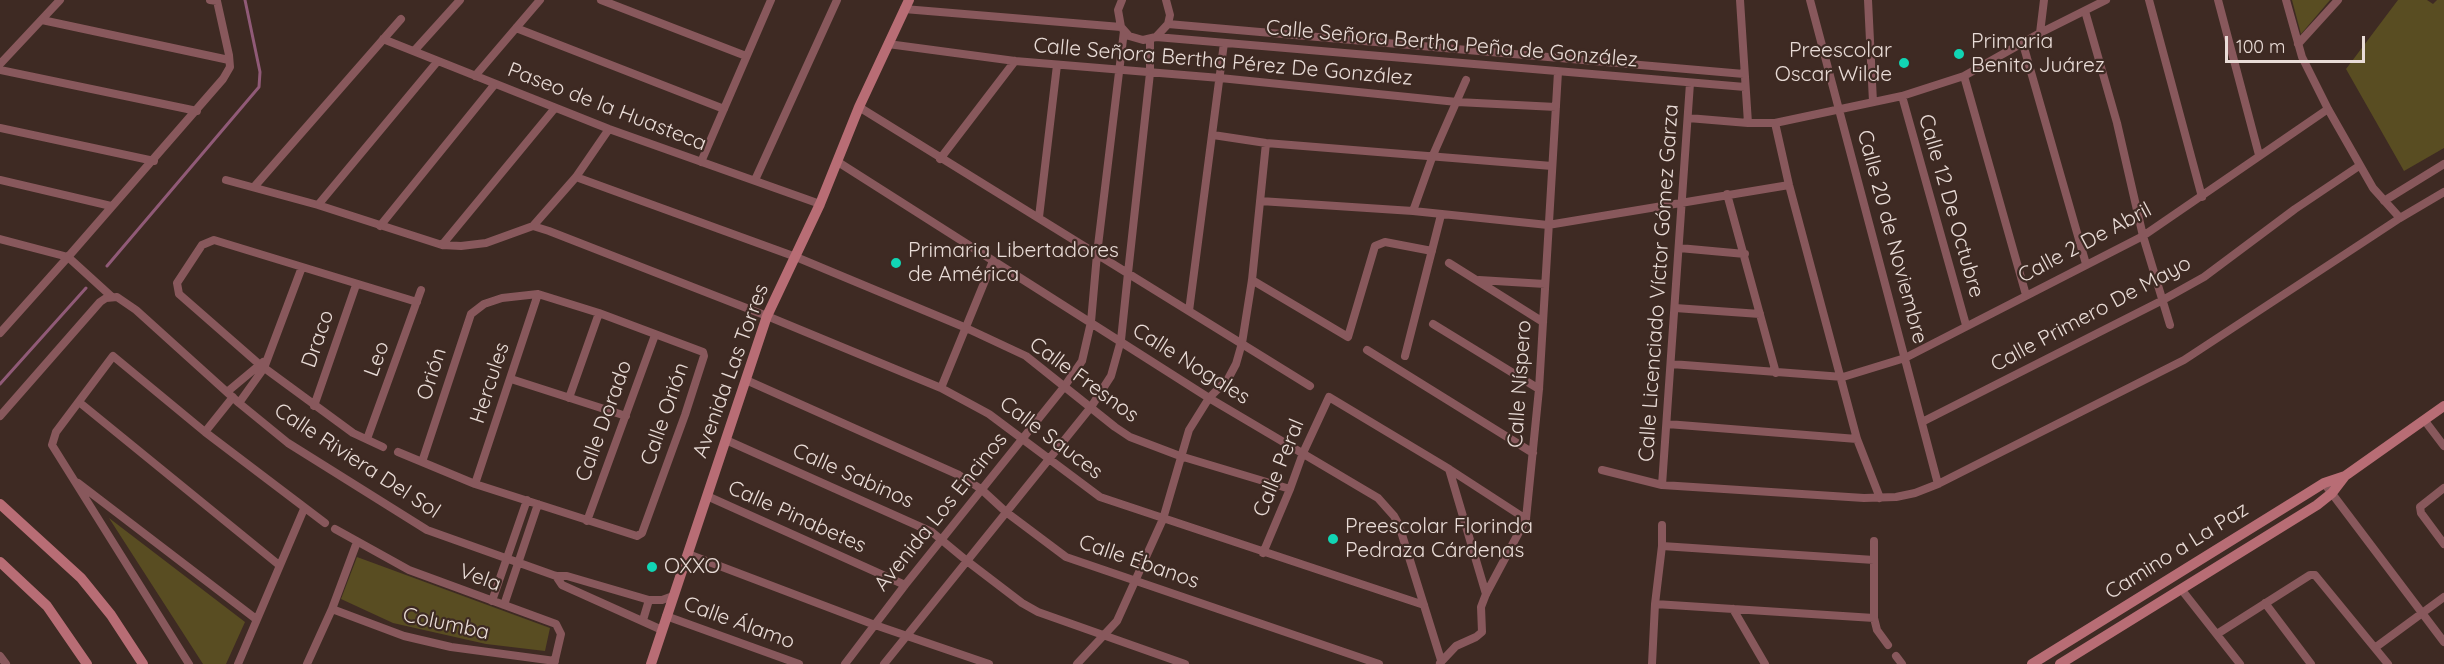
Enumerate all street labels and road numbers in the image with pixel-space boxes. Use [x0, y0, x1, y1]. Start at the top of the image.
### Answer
street label: Calle Señora Bertha Peña de González [1265, 15, 1639, 73]
street label: Calle Señora Bertha Pérez De González [1032, 33, 1414, 91]
street label: Paseo de la Huasteca [504, 57, 710, 157]
street label: Calle Licenciado Víctor Gómez Garza [1634, 103, 1684, 463]
street label: Calle 12 De Octubre [1913, 111, 1989, 301]
street label: Calle 20 de Noviembre [1851, 127, 1933, 347]
street label: Calle 2 De Abril [2014, 197, 2156, 289]
street label: Calle Primero De Mayo [1987, 251, 2195, 377]
street label: Avenida Las Torres [688, 281, 774, 461]
street label: Draco [296, 307, 340, 371]
street label: Calle Nogales [1128, 318, 1254, 410]
street label: Calle Níspero [1503, 319, 1537, 449]
street label: Calle Fresnos [1024, 332, 1144, 428]
street label: Leo [359, 338, 395, 380]
street label: Hercules [465, 339, 515, 427]
street label: Orión [412, 345, 452, 403]
street label: Calle Dorado [570, 357, 638, 485]
street label: Calle Orión [636, 359, 694, 469]
street label: Calle Sauces [995, 391, 1107, 485]
street label: Calle Riviera Del Sol [269, 398, 445, 524]
street label: Calle Peral [1248, 416, 1310, 520]
street label: Avenida Los Encinos [869, 427, 1013, 597]
street label: Calle Sabinos [789, 438, 917, 514]
street label: Calle Pinabetes [724, 475, 870, 559]
street label: Camino a La Paz [2101, 497, 2253, 605]
street label: Calle Ébanos [1076, 530, 1202, 594]
street label: Vela [456, 559, 504, 597]
street label: Calle Álamo [680, 591, 798, 655]
street label: Columba [401, 603, 491, 645]

